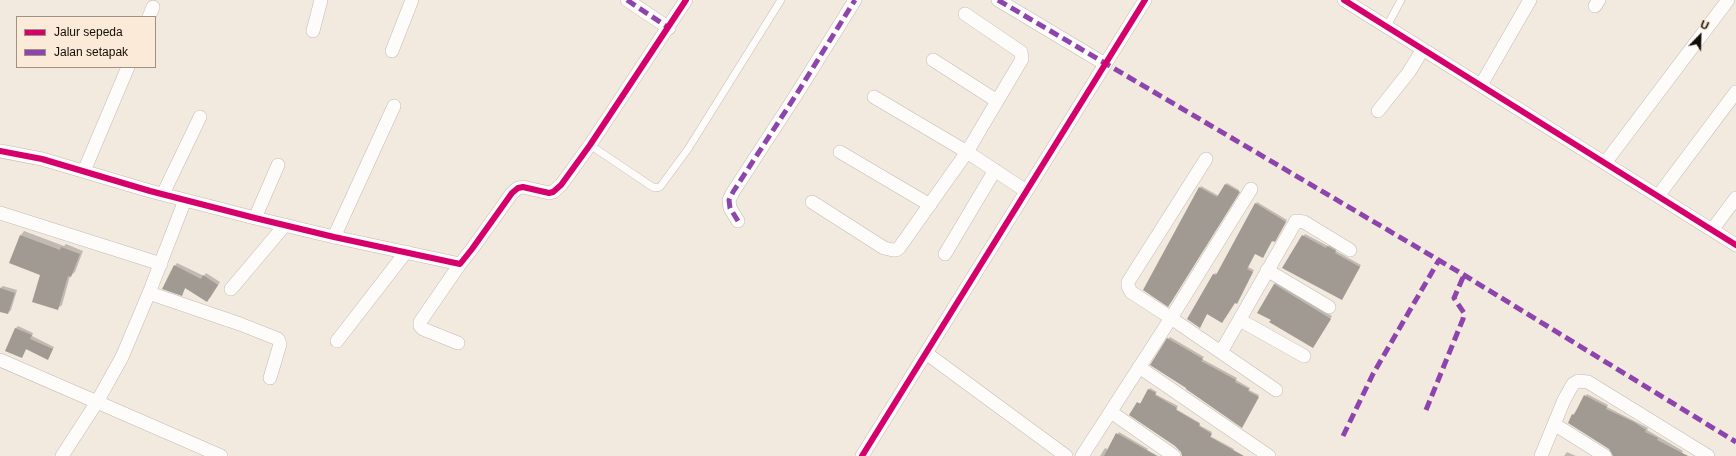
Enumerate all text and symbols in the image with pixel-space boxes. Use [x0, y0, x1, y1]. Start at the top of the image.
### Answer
legend [16, 16, 156, 68]
north arrow [1680, 16, 1720, 56]
text: U [1699, 18, 1711, 32]
text: Jalur sepeda [54, 25, 123, 39]
text: Jalan setapak [54, 45, 128, 59]

